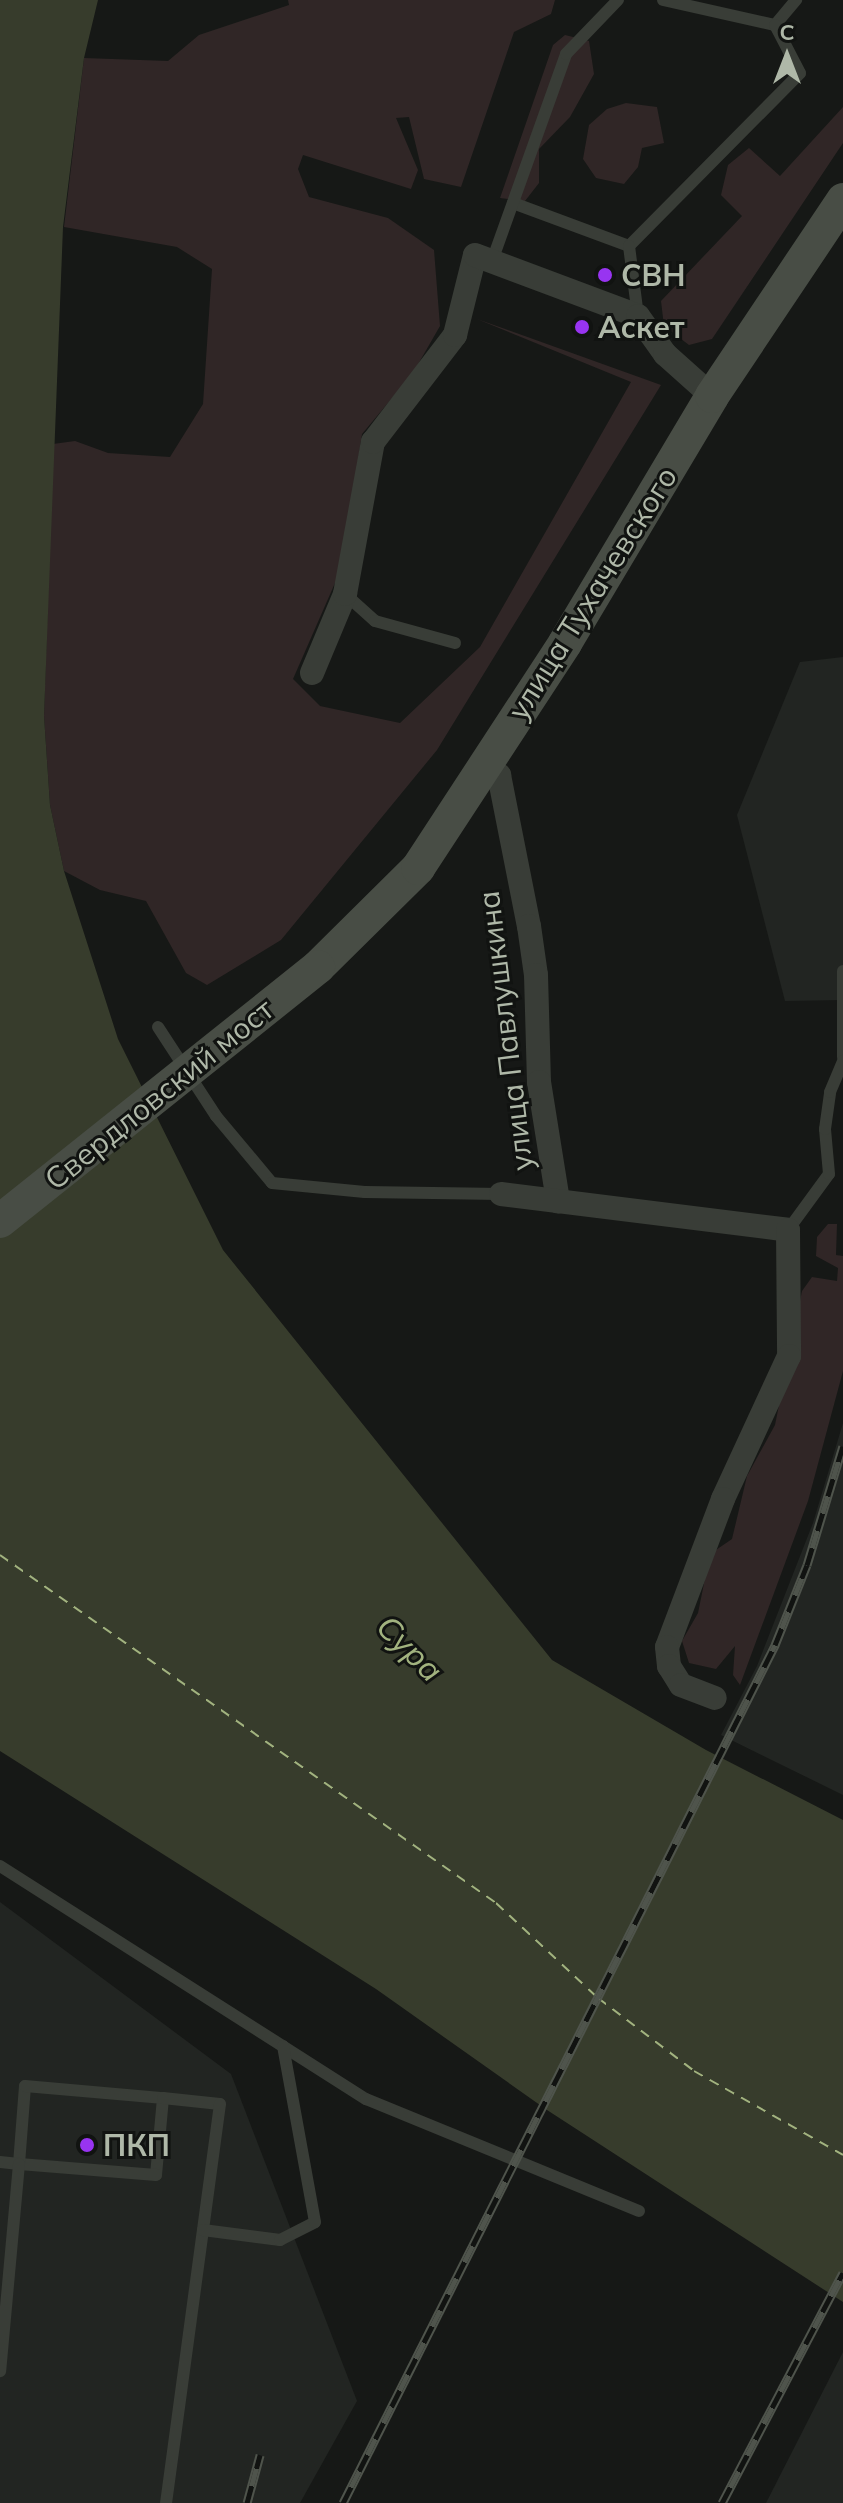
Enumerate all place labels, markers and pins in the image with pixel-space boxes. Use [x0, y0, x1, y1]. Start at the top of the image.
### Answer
place label: СВН [621, 257, 685, 293]
marker: СВН [596, 266, 614, 284]
place label: Аскет [598, 309, 685, 345]
marker: Аскет [573, 318, 591, 336]
place label: ПКП [103, 2127, 170, 2163]
marker: ПКП [78, 2136, 96, 2154]

